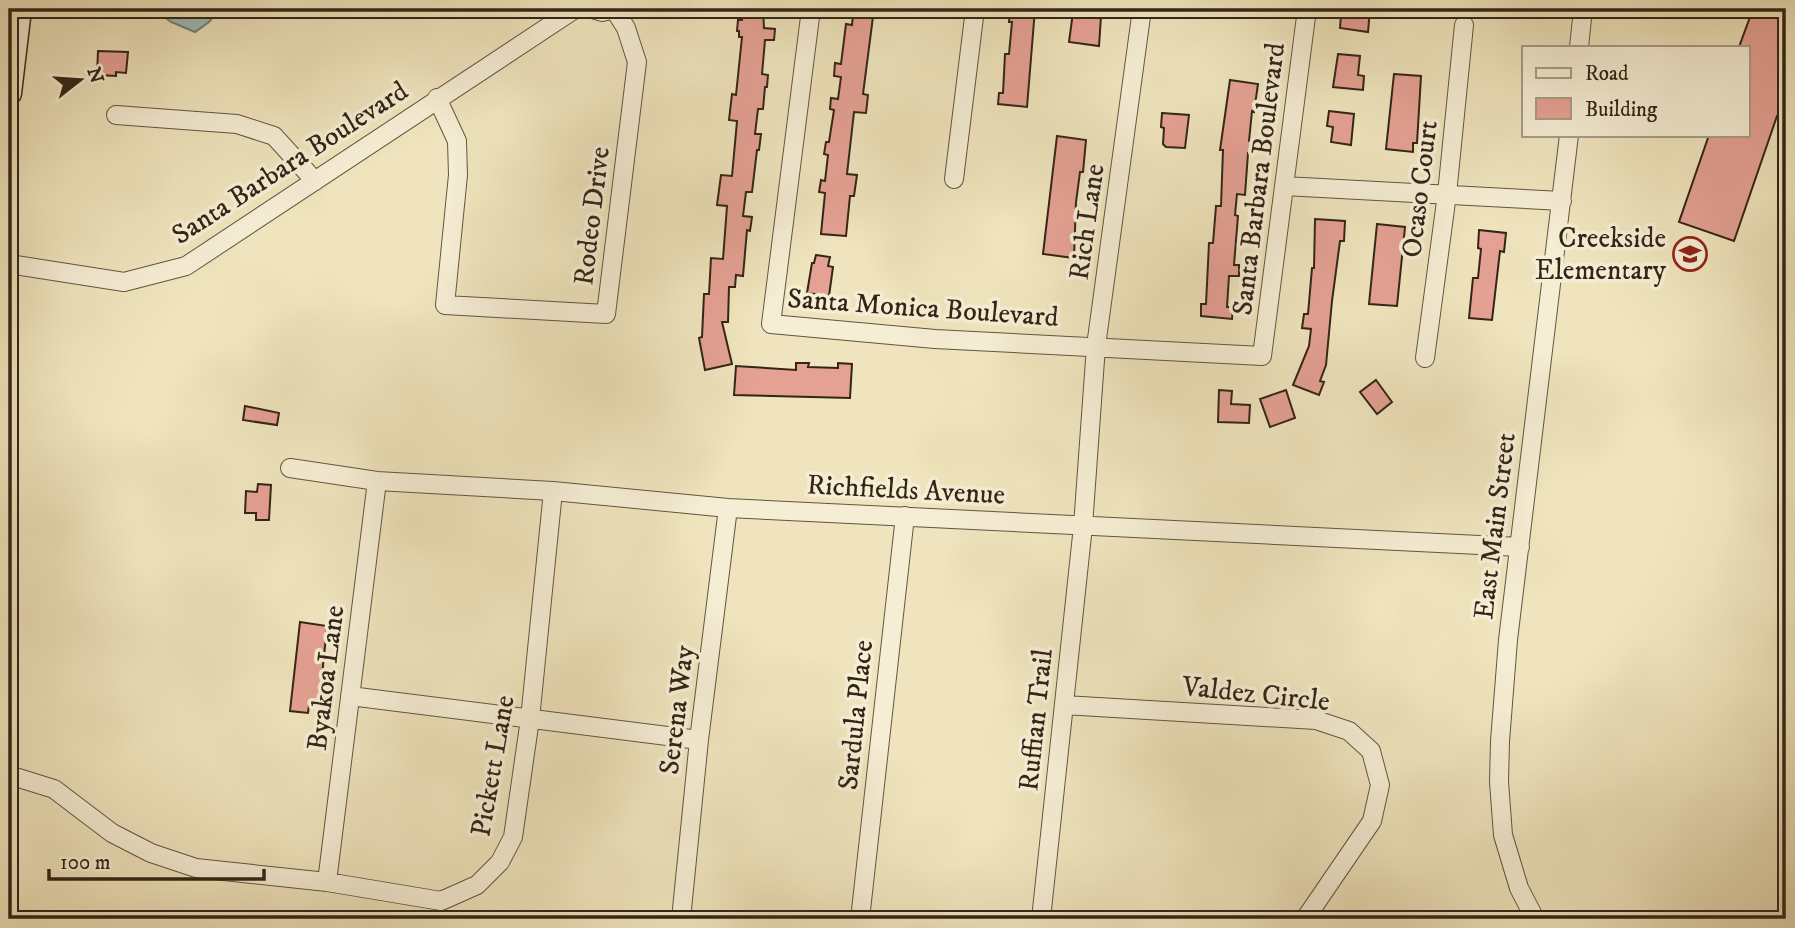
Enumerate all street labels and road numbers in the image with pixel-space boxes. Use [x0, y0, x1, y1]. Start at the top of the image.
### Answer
street label: Santa Barbara Boulevard [1225, 41, 1293, 317]
street label: Santa Barbara Boulevard [165, 74, 415, 252]
street label: Ocaso Court [1394, 118, 1446, 260]
street label: Rodeo Drive [566, 145, 618, 287]
street label: Rich Lane [1062, 162, 1112, 282]
street label: Santa Monica Boulevard [786, 281, 1060, 335]
street label: East Main Street [1466, 431, 1524, 621]
street label: Richfields Avenue [806, 467, 1006, 513]
street label: Byakoa Lane [300, 603, 352, 753]
street label: Sardula Place [831, 638, 881, 792]
street label: Serena Way [652, 643, 702, 777]
street label: Ruffian Trail [1011, 647, 1061, 793]
street label: Valdez Circle [1180, 669, 1331, 719]
street label: Pickett Lane [463, 693, 523, 839]

